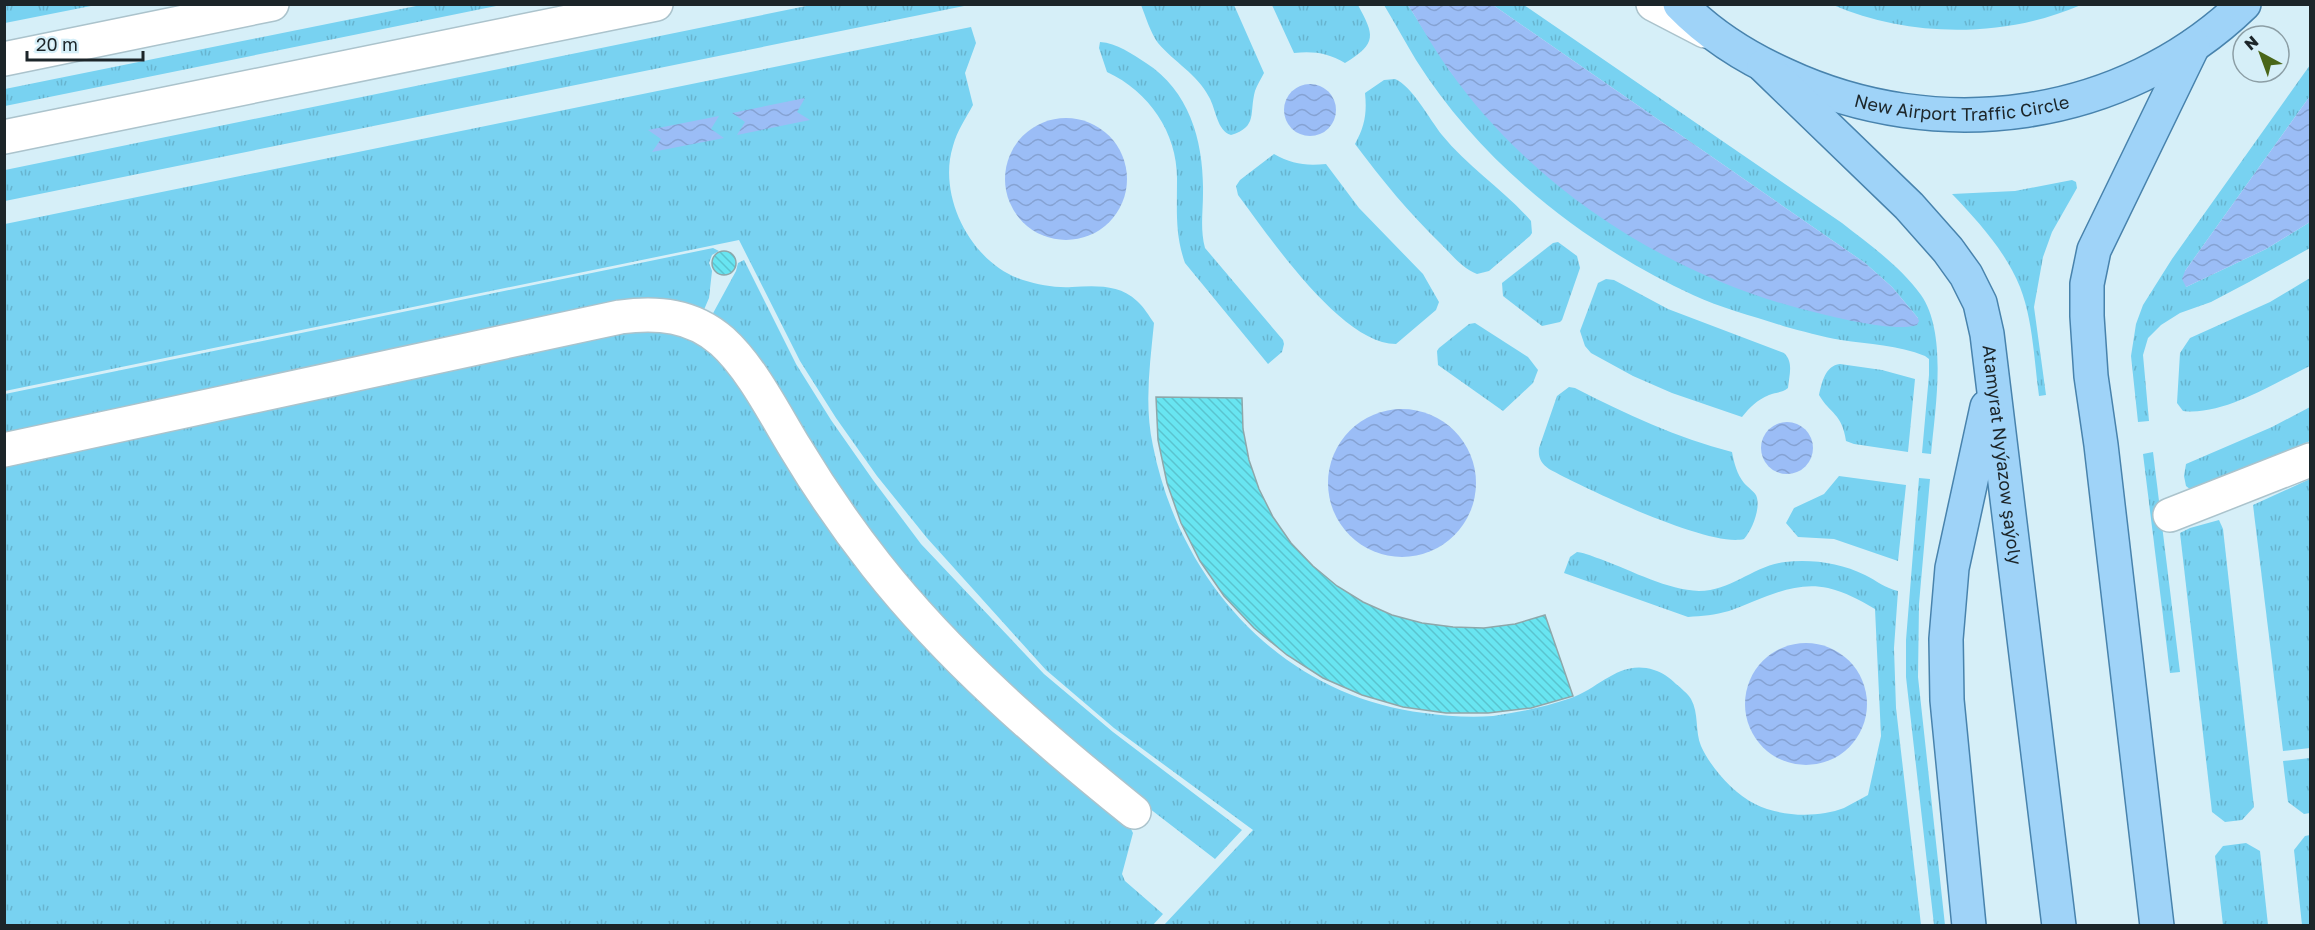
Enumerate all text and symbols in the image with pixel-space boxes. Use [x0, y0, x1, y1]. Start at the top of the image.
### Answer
scale bar [27, 24, 142, 62]
north arrow [2231, 24, 2291, 84]
text: N [2240, 31, 2262, 54]
text: 20 m [36, 33, 78, 55]
street label: New Airport Traffic Circle [1852, 89, 2071, 125]
street label: Atamyrat Nyýazow şaýoly [1978, 344, 2027, 566]

